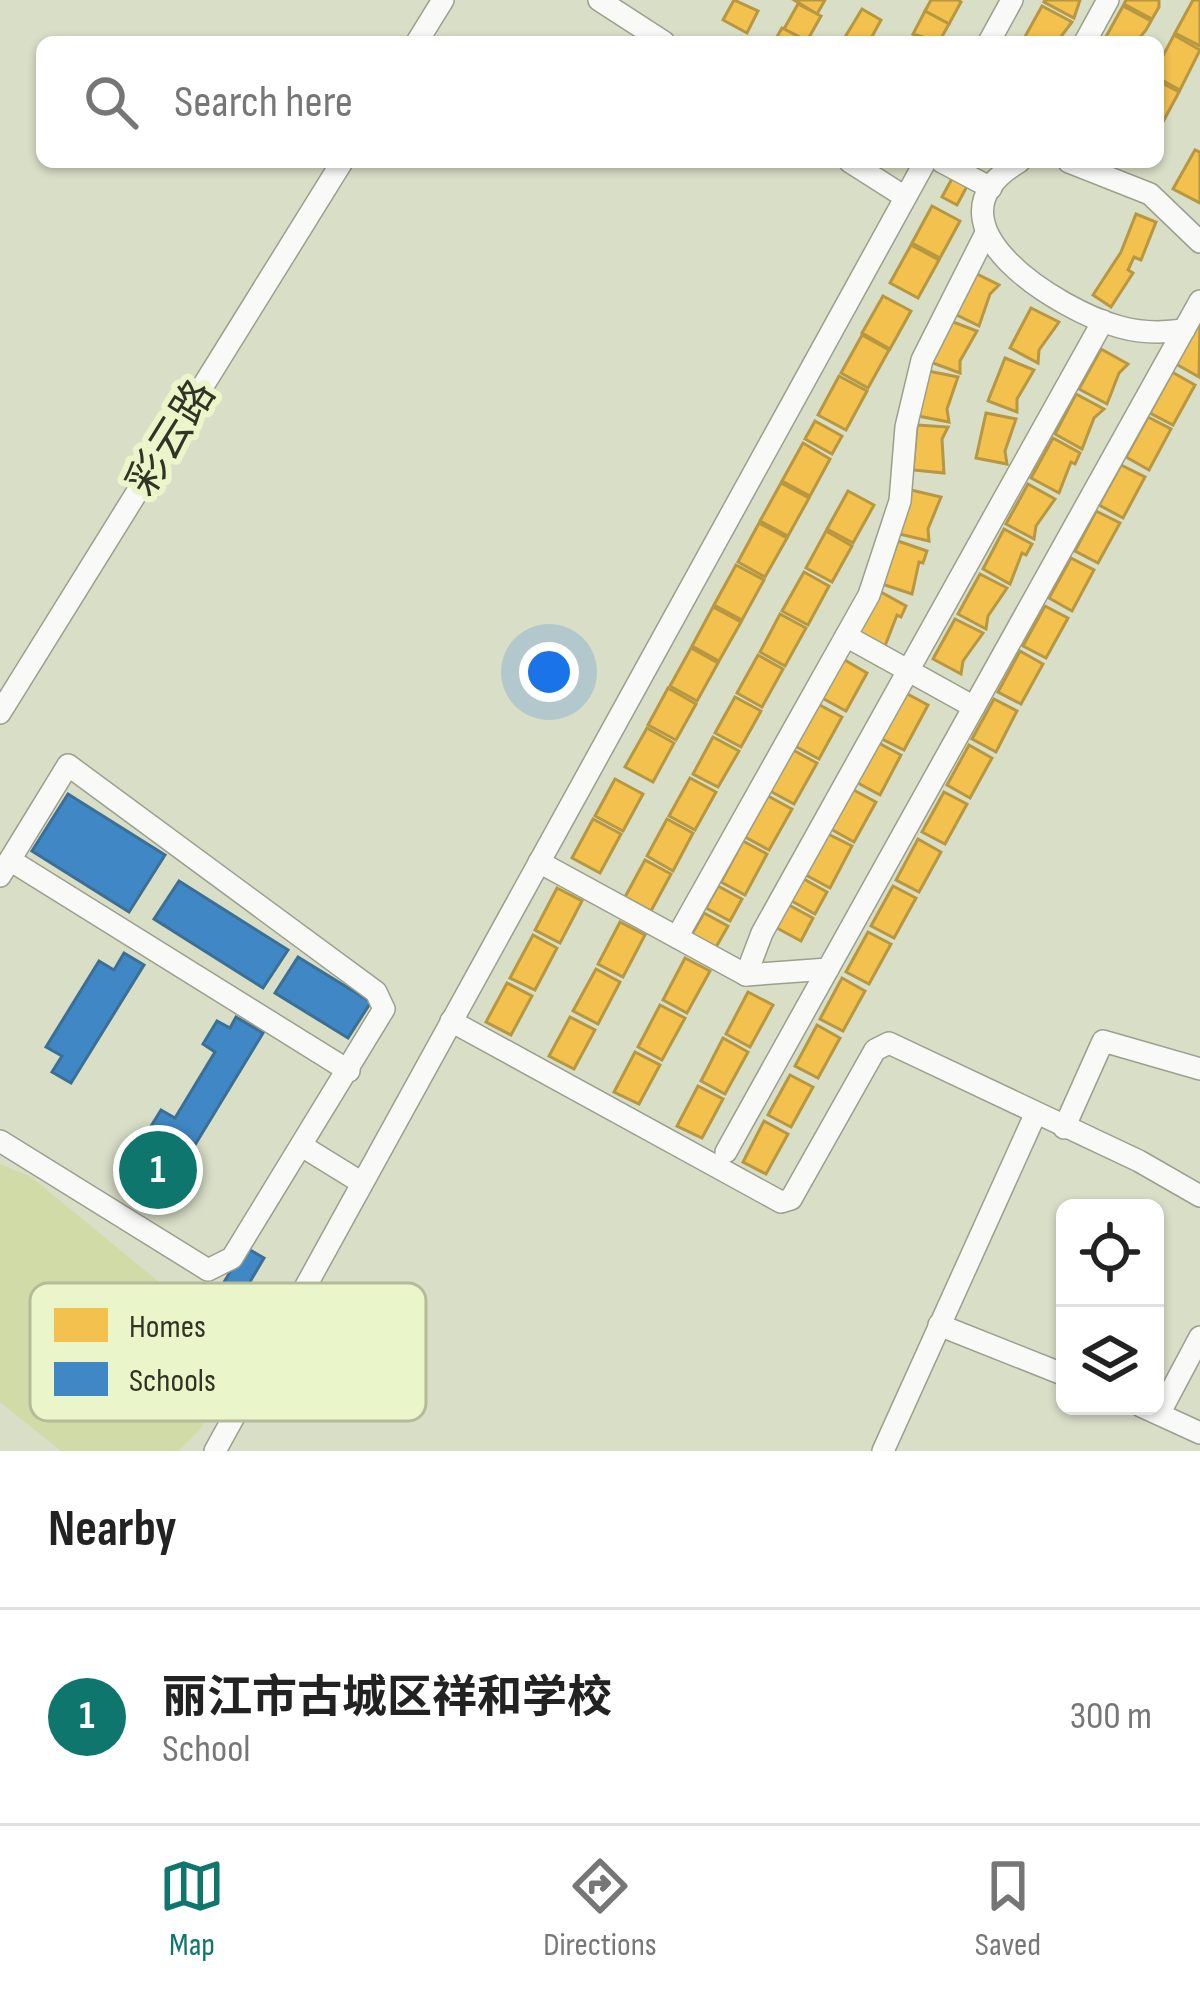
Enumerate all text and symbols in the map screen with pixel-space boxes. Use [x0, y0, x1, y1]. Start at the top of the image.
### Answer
search box [36, 36, 1164, 168]
icon: search [78, 69, 144, 135]
text: Search here [174, 75, 353, 130]
street label: 彩云路 [117, 371, 227, 505]
your location [519, 642, 579, 702]
pin: 1 [119, 1125, 197, 1215]
map controls [1056, 1199, 1164, 1415]
button: locate [1056, 1199, 1164, 1307]
legend [30, 1283, 426, 1421]
text: Homes [129, 1307, 206, 1347]
button: layers [1056, 1307, 1164, 1415]
text: Schools [129, 1361, 216, 1401]
text: Nearby [48, 1499, 177, 1560]
text: 丽江市古城区祥和学校 [162, 1671, 612, 1726]
text: 1 [79, 1693, 95, 1740]
text: 300 m [1070, 1693, 1152, 1740]
text: School [162, 1726, 251, 1773]
tab: Map [159, 1853, 225, 1965]
tab: Directions [543, 1853, 657, 1965]
tab: Saved [975, 1853, 1041, 1965]

